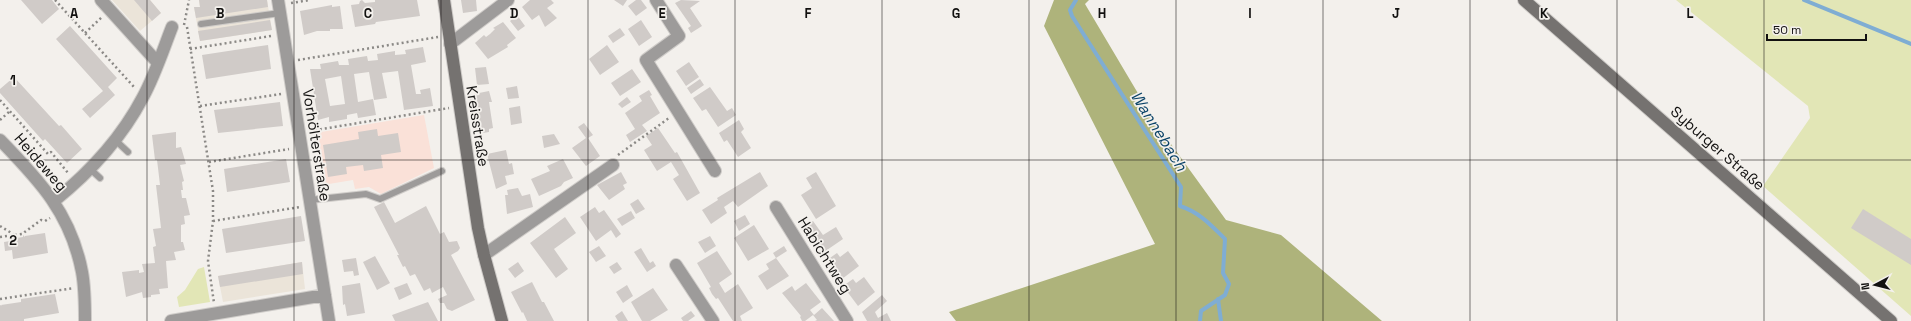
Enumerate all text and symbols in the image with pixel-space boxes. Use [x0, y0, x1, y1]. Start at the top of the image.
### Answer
text: A [70, 5, 79, 22]
text: B [216, 5, 225, 22]
text: C [364, 5, 372, 22]
text: D [510, 5, 519, 22]
text: E [658, 5, 666, 22]
text: F [805, 5, 812, 22]
text: G [952, 5, 960, 22]
text: H [1098, 5, 1106, 22]
text: I [1248, 5, 1252, 22]
text: J [1392, 5, 1400, 22]
text: K [1540, 5, 1549, 22]
text: L [1686, 5, 1694, 22]
scale bar [1767, 16, 1866, 42]
text: 50 m [1773, 22, 1801, 38]
text: 1 [10, 72, 16, 89]
street label: Kreisstraße [462, 84, 494, 168]
street label: Vorhölterstraße [299, 87, 335, 203]
water label: Wannebach [1126, 87, 1193, 176]
street label: Syburger Straße [1667, 102, 1769, 194]
street label: Heideweg [10, 129, 72, 195]
street label: Habichtweg [794, 213, 856, 297]
text: 2 [9, 232, 17, 249]
north arrow [1855, 265, 1895, 305]
text: N [1858, 282, 1872, 291]

